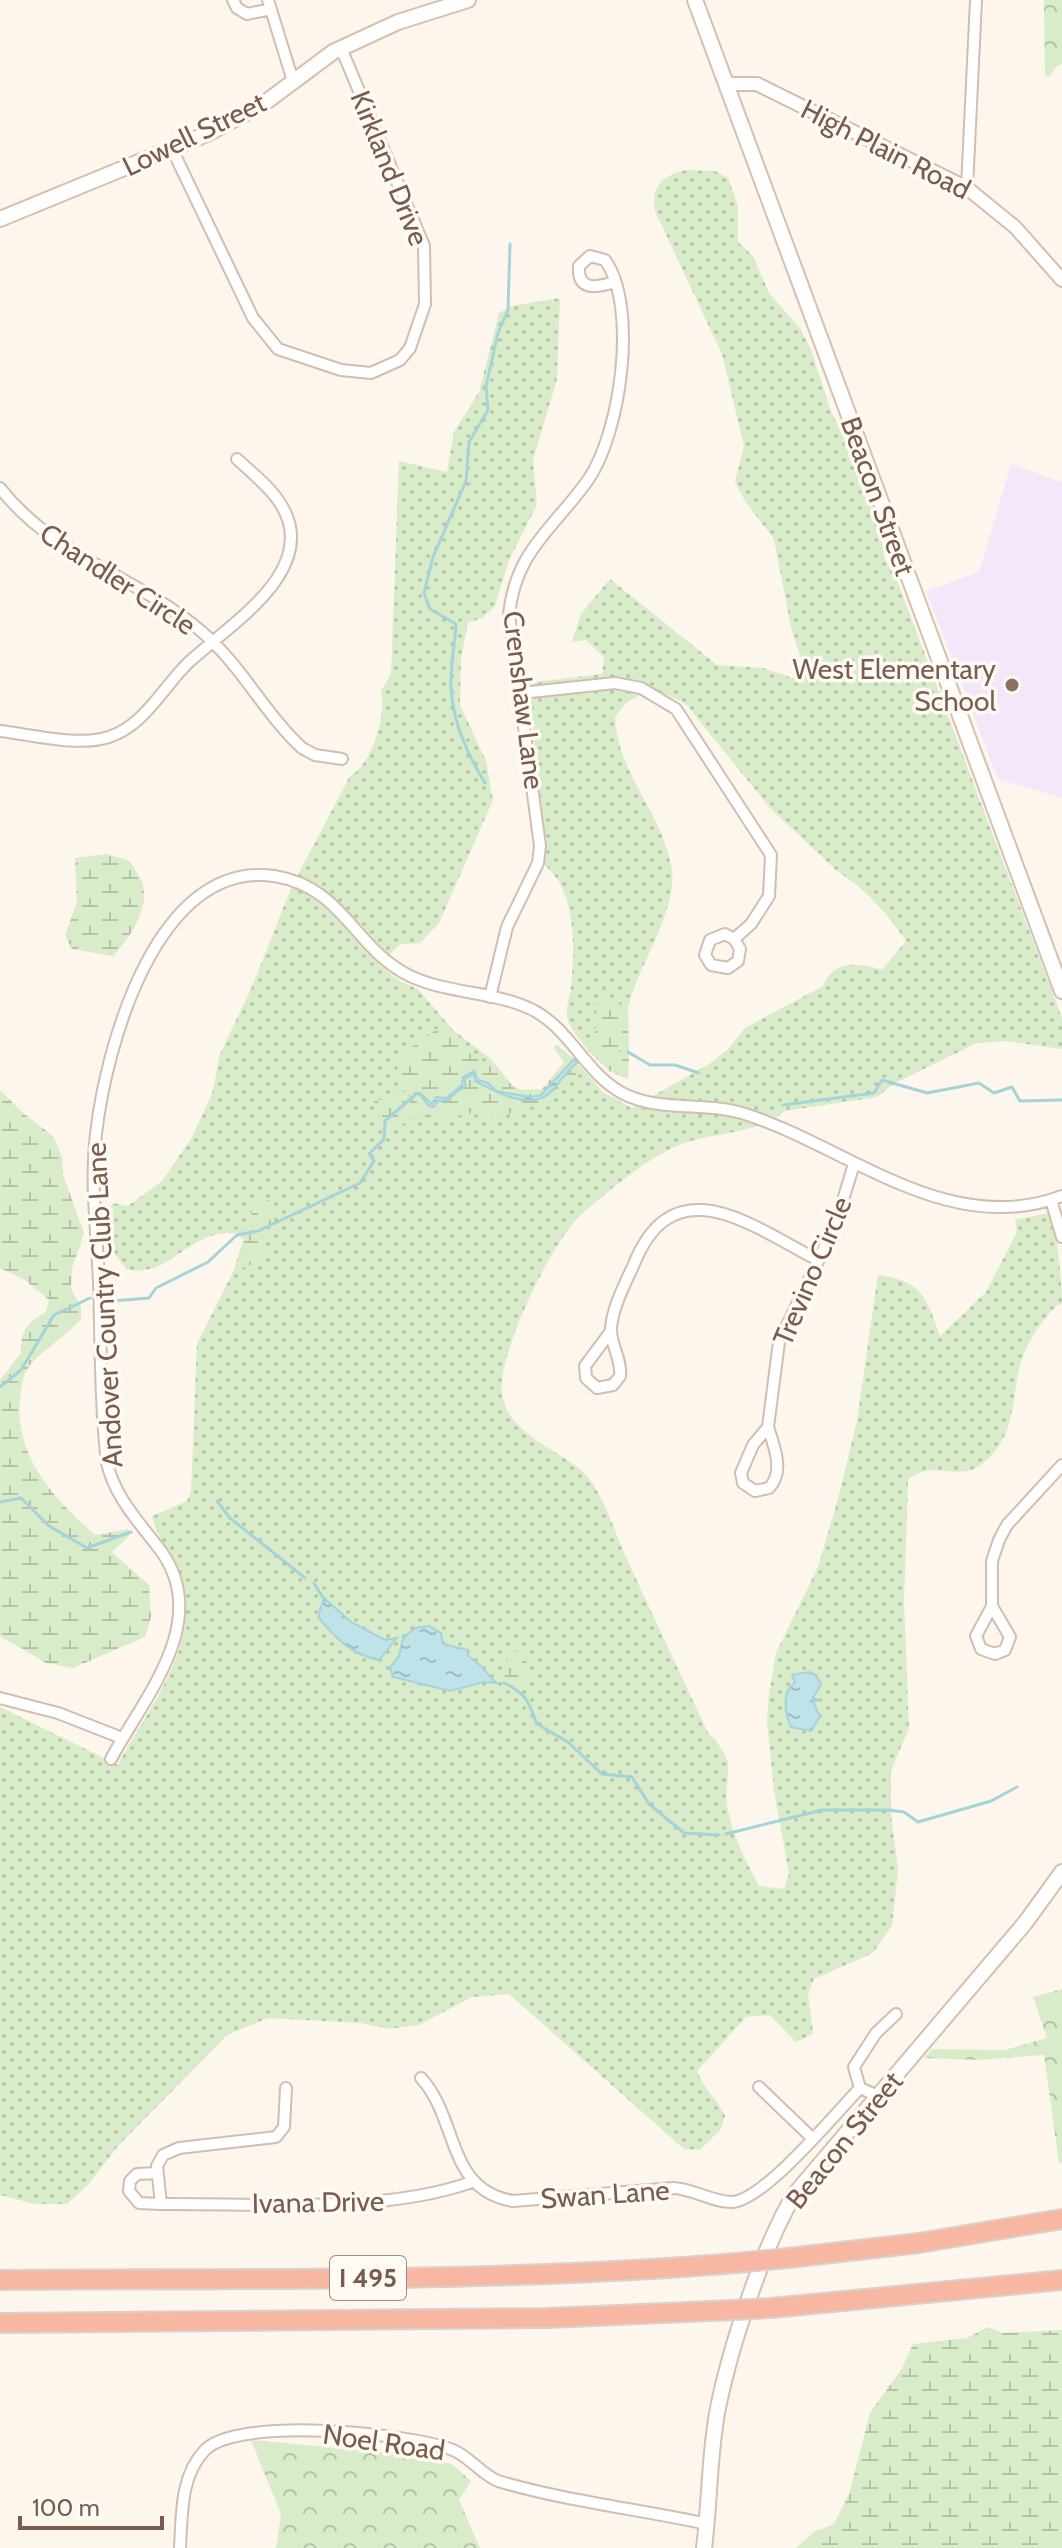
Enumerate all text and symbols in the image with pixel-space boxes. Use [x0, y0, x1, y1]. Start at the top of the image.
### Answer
street label: Lowell Street [117, 85, 271, 183]
street label: Kirkland Drive [343, 86, 437, 250]
street label: High Plain Road [796, 92, 976, 206]
street label: Beacon Street [834, 412, 922, 580]
street label: Chandler Circle [34, 516, 202, 642]
street label: Crenshaw Lane [496, 609, 552, 791]
place label: West Elementary School [792, 652, 996, 718]
marker: West Elementary School [1003, 676, 1021, 694]
street label: Andover Country Club Lane [79, 1142, 129, 1468]
street label: Trevino Circle [765, 1192, 859, 1350]
street label: Beacon Street [778, 2065, 910, 2215]
street label: Swan Lane [539, 2173, 671, 2215]
street label: Ivana Drive [252, 2184, 384, 2220]
road number: I 495 [330, 2256, 406, 2300]
street label: Noel Road [321, 2417, 447, 2467]
scale bar [20, 2480, 162, 2530]
text: 100 m [32, 2493, 100, 2522]

